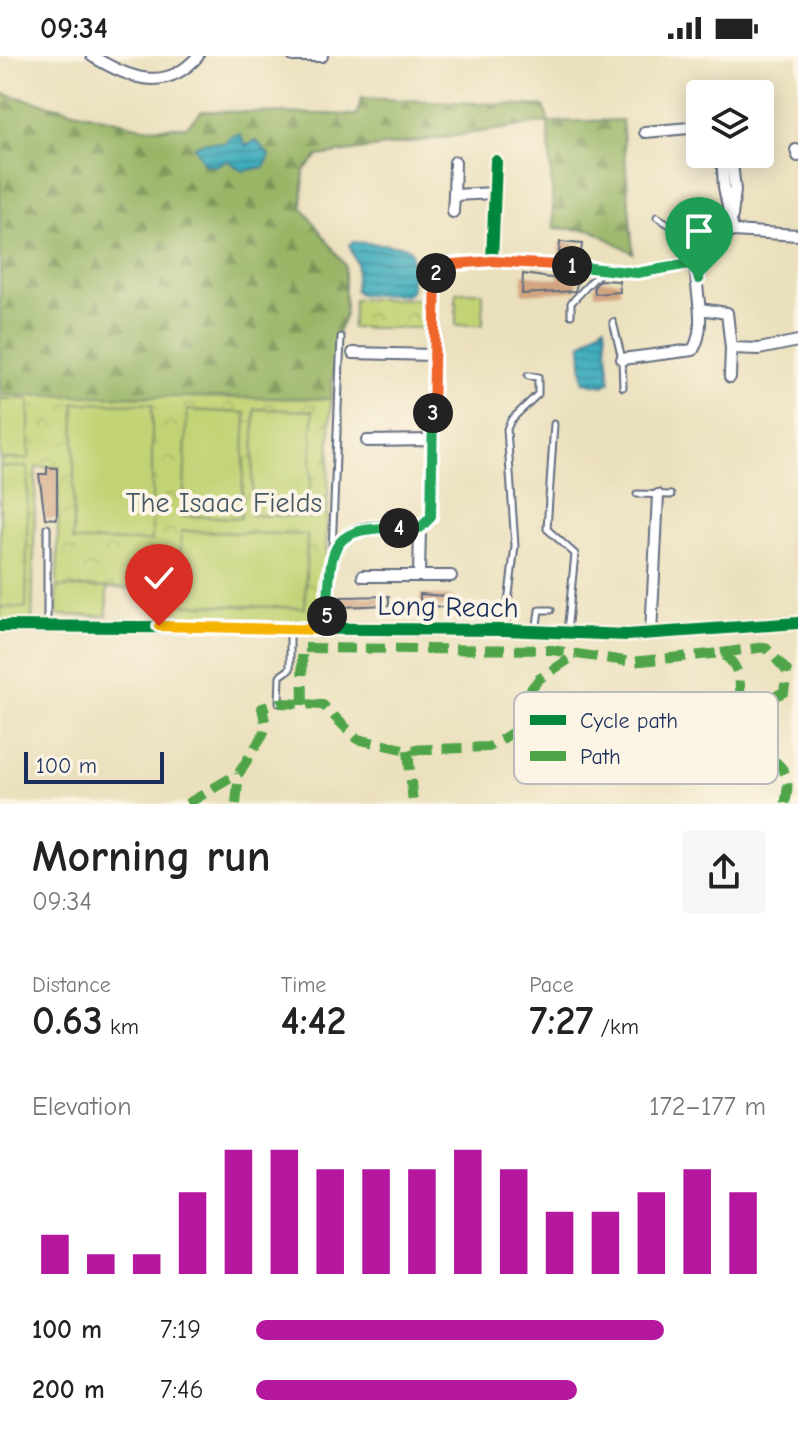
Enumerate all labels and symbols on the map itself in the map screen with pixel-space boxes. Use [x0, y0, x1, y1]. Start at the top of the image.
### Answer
pin [665, 197, 733, 279]
pin: 1 [552, 246, 592, 286]
pin: 2 [416, 253, 456, 293]
pin: 3 [413, 393, 453, 433]
park label: The Isaac Fields [126, 487, 322, 519]
pin: 4 [379, 508, 419, 548]
pin [125, 544, 193, 626]
street label: Long Reach [377, 590, 519, 624]
pin: 5 [307, 596, 347, 636]
legend [514, 692, 778, 784]
text: Cycle path [580, 708, 678, 734]
text: Path [580, 744, 621, 770]
scale bar [24, 748, 164, 784]

